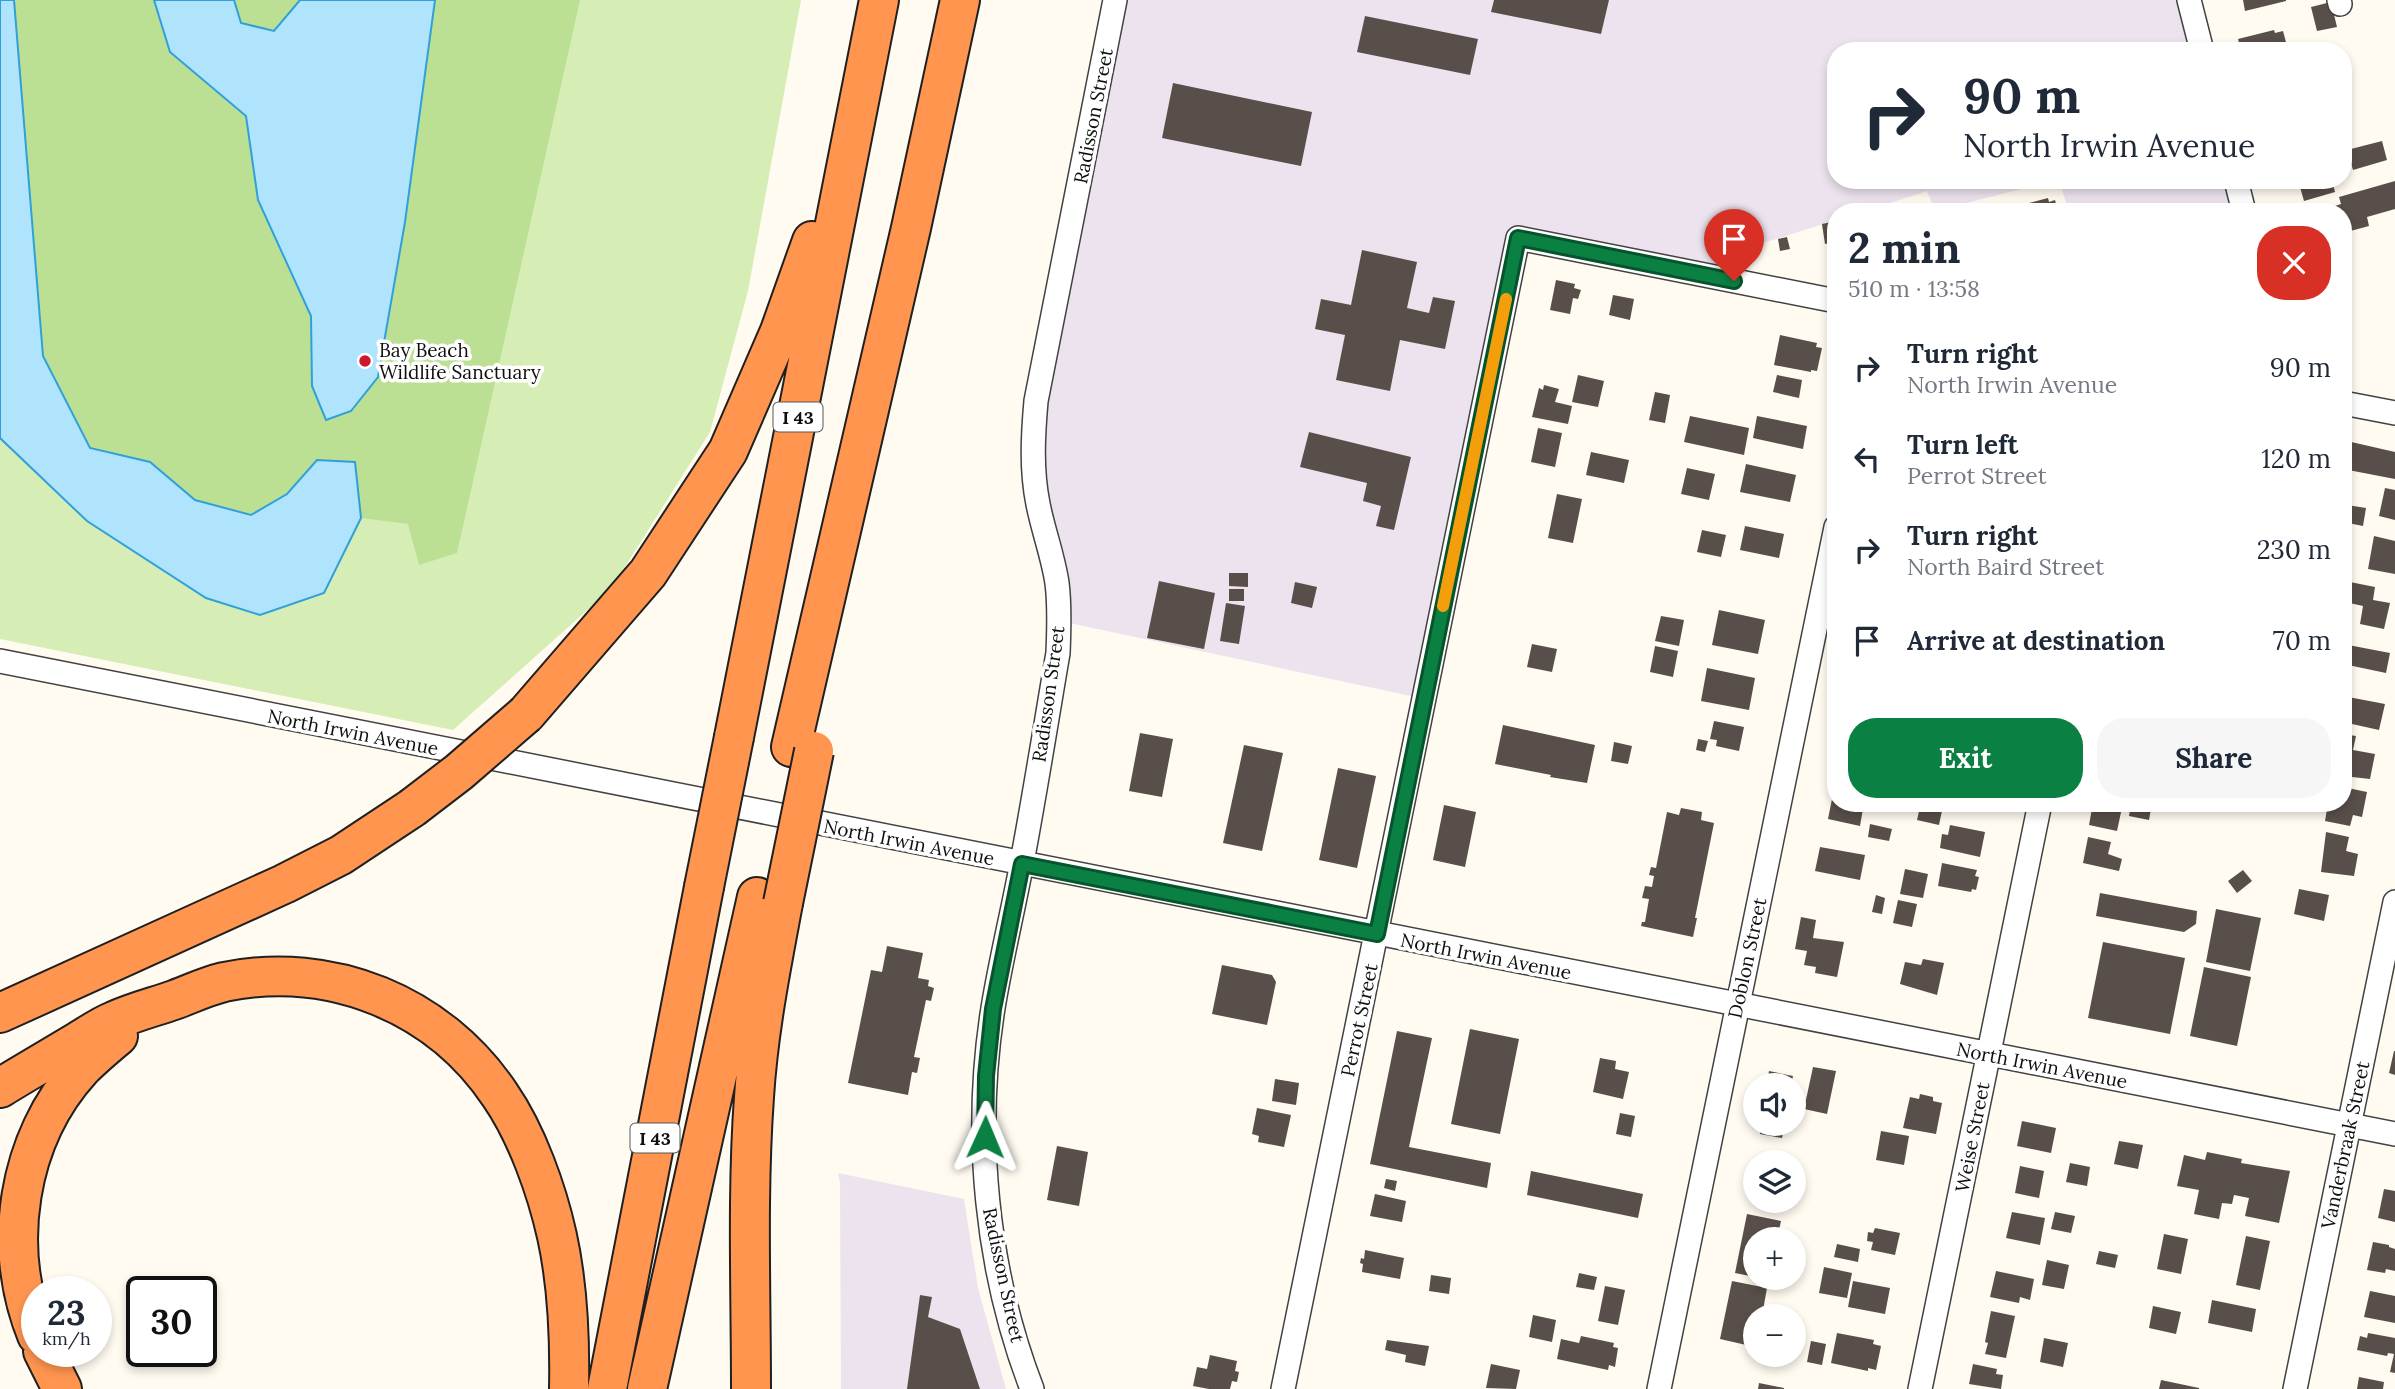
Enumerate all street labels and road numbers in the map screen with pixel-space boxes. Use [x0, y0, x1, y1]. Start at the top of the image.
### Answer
street label: Radisson Street [1068, 46, 1118, 186]
road number: I 43 [774, 402, 822, 432]
street label: Radisson Street [1027, 624, 1070, 764]
street label: North Irwin Avenue [265, 704, 441, 760]
street label: North Irwin Avenue [821, 814, 997, 870]
street label: Doblon Street [1722, 895, 1772, 1021]
street label: North Irwin Avenue [1398, 928, 1574, 984]
street label: Perrot Street [1335, 960, 1383, 1079]
street label: North Irwin Avenue [1954, 1037, 2130, 1093]
street label: Vanderbraak Street [2315, 1058, 2375, 1232]
street label: Weise Street [1950, 1079, 1995, 1194]
road number: I 43 [630, 1124, 680, 1153]
street label: Radisson Street [978, 1205, 1030, 1345]

